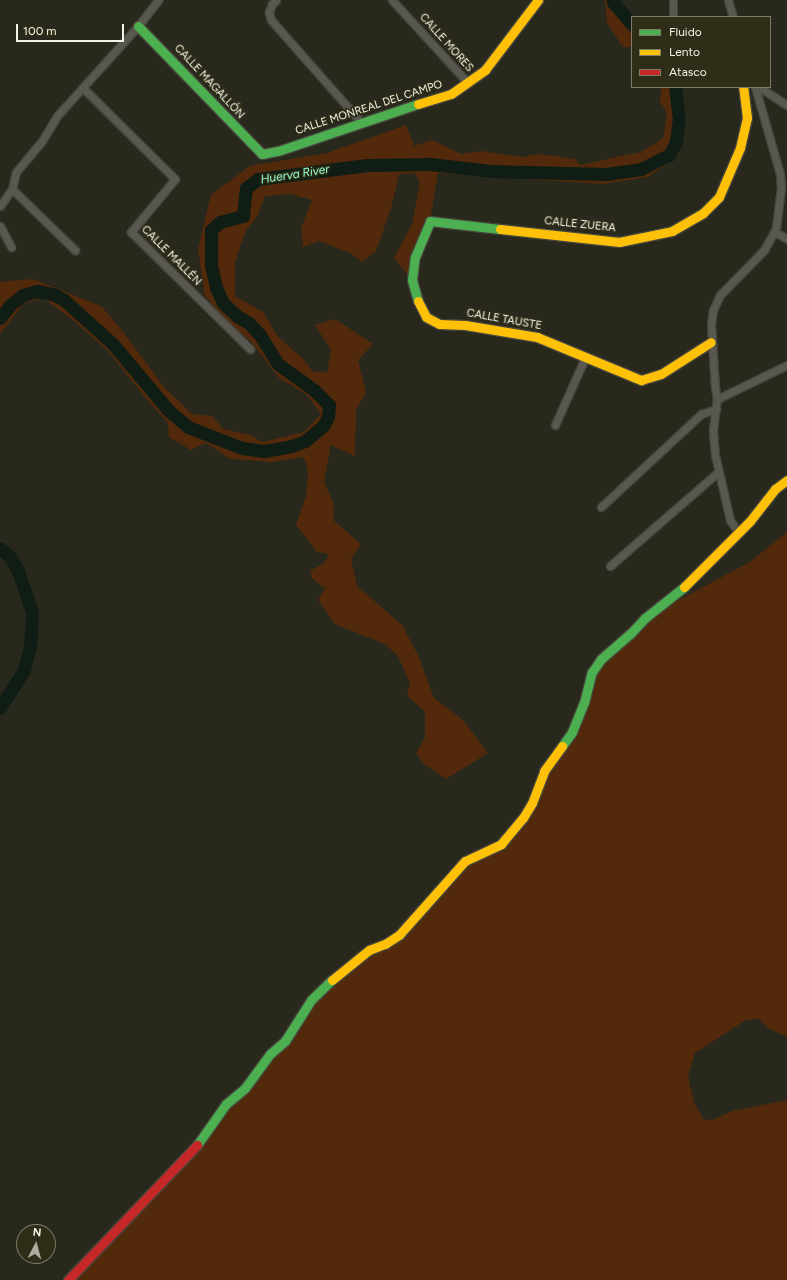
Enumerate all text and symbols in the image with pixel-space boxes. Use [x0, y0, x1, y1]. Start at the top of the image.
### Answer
street label: CALLE MORES [416, 11, 476, 75]
scale bar [18, 16, 126, 42]
legend [631, 16, 771, 88]
text: 100 m [23, 24, 57, 38]
text: Fluido [669, 25, 702, 39]
street label: CALLE MAGALLÓN [171, 42, 247, 122]
text: Lento [669, 45, 700, 59]
text: Atasco [669, 65, 707, 79]
street label: CALLE MONREAL DEL CAMPO [294, 78, 444, 138]
water label: Huerva River [260, 162, 330, 188]
street label: CALLE ZUERA [544, 215, 616, 235]
street label: CALLE MALLÉN [138, 223, 204, 289]
street label: CALLE TAUSTE [465, 307, 543, 333]
north arrow [16, 1224, 56, 1264]
text: N [32, 1226, 42, 1239]

